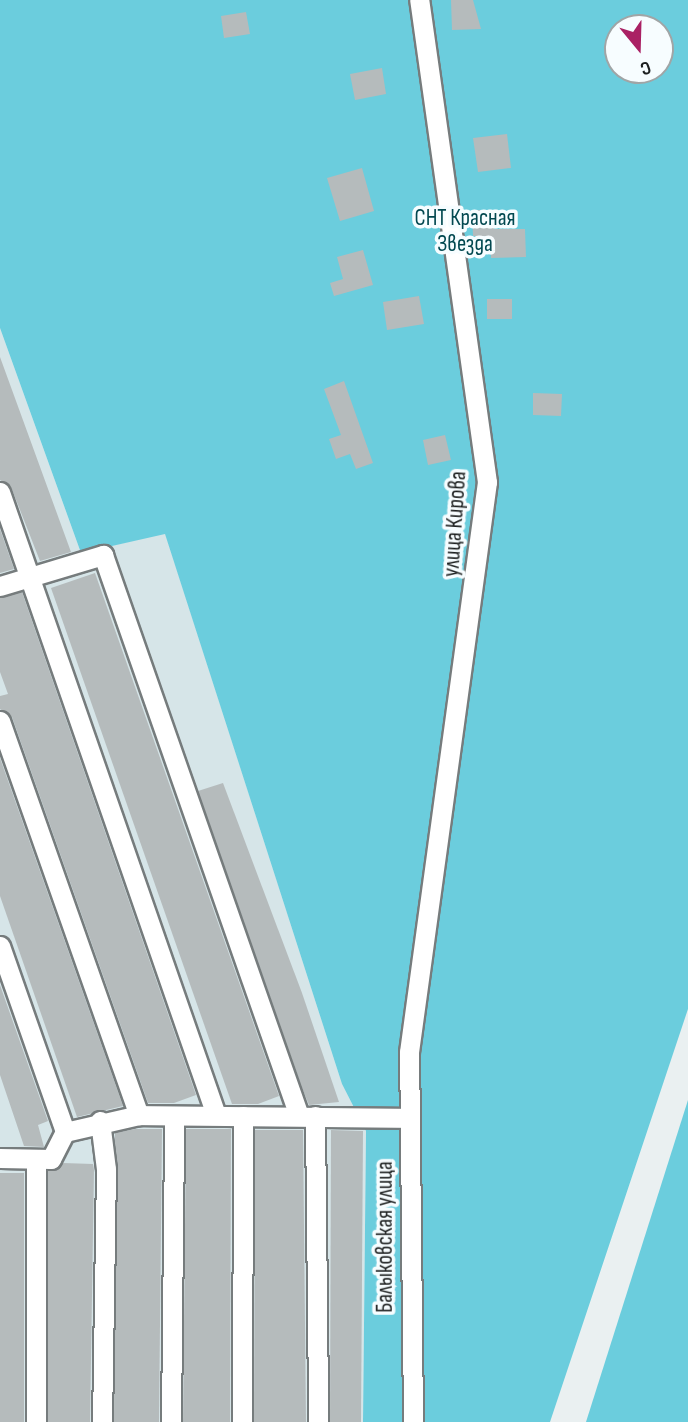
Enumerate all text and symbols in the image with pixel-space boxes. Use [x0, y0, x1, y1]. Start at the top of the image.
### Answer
north arrow [604, 14, 674, 84]
text: С [637, 55, 654, 80]
park label: СНТ Красная Звезда [414, 204, 516, 258]
street label: улица Кирова [438, 470, 472, 578]
street label: Балыковская улица [371, 1161, 399, 1313]

